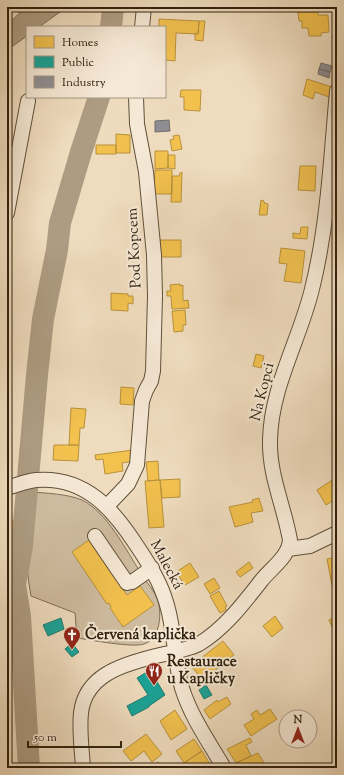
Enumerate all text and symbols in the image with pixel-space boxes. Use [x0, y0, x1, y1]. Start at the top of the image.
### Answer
legend [26, 26, 166, 98]
text: Homes [62, 34, 98, 52]
text: Public [62, 54, 95, 72]
text: Industry [62, 74, 106, 92]
street label: Pod Kopcem [122, 207, 148, 289]
street label: Na Kopci [246, 361, 280, 423]
street label: Malecká [144, 536, 188, 594]
place label: Červená kaplička [85, 623, 196, 646]
church icon: Červená kaplička [62, 625, 82, 650]
place label: Restaurace u Kapličky [167, 652, 237, 690]
restaurant icon: Restaurace u Kapličky [144, 661, 164, 686]
north arrow [278, 709, 318, 749]
text: N [293, 712, 303, 728]
scale bar [28, 723, 121, 749]
text: 50 m [33, 729, 57, 747]

